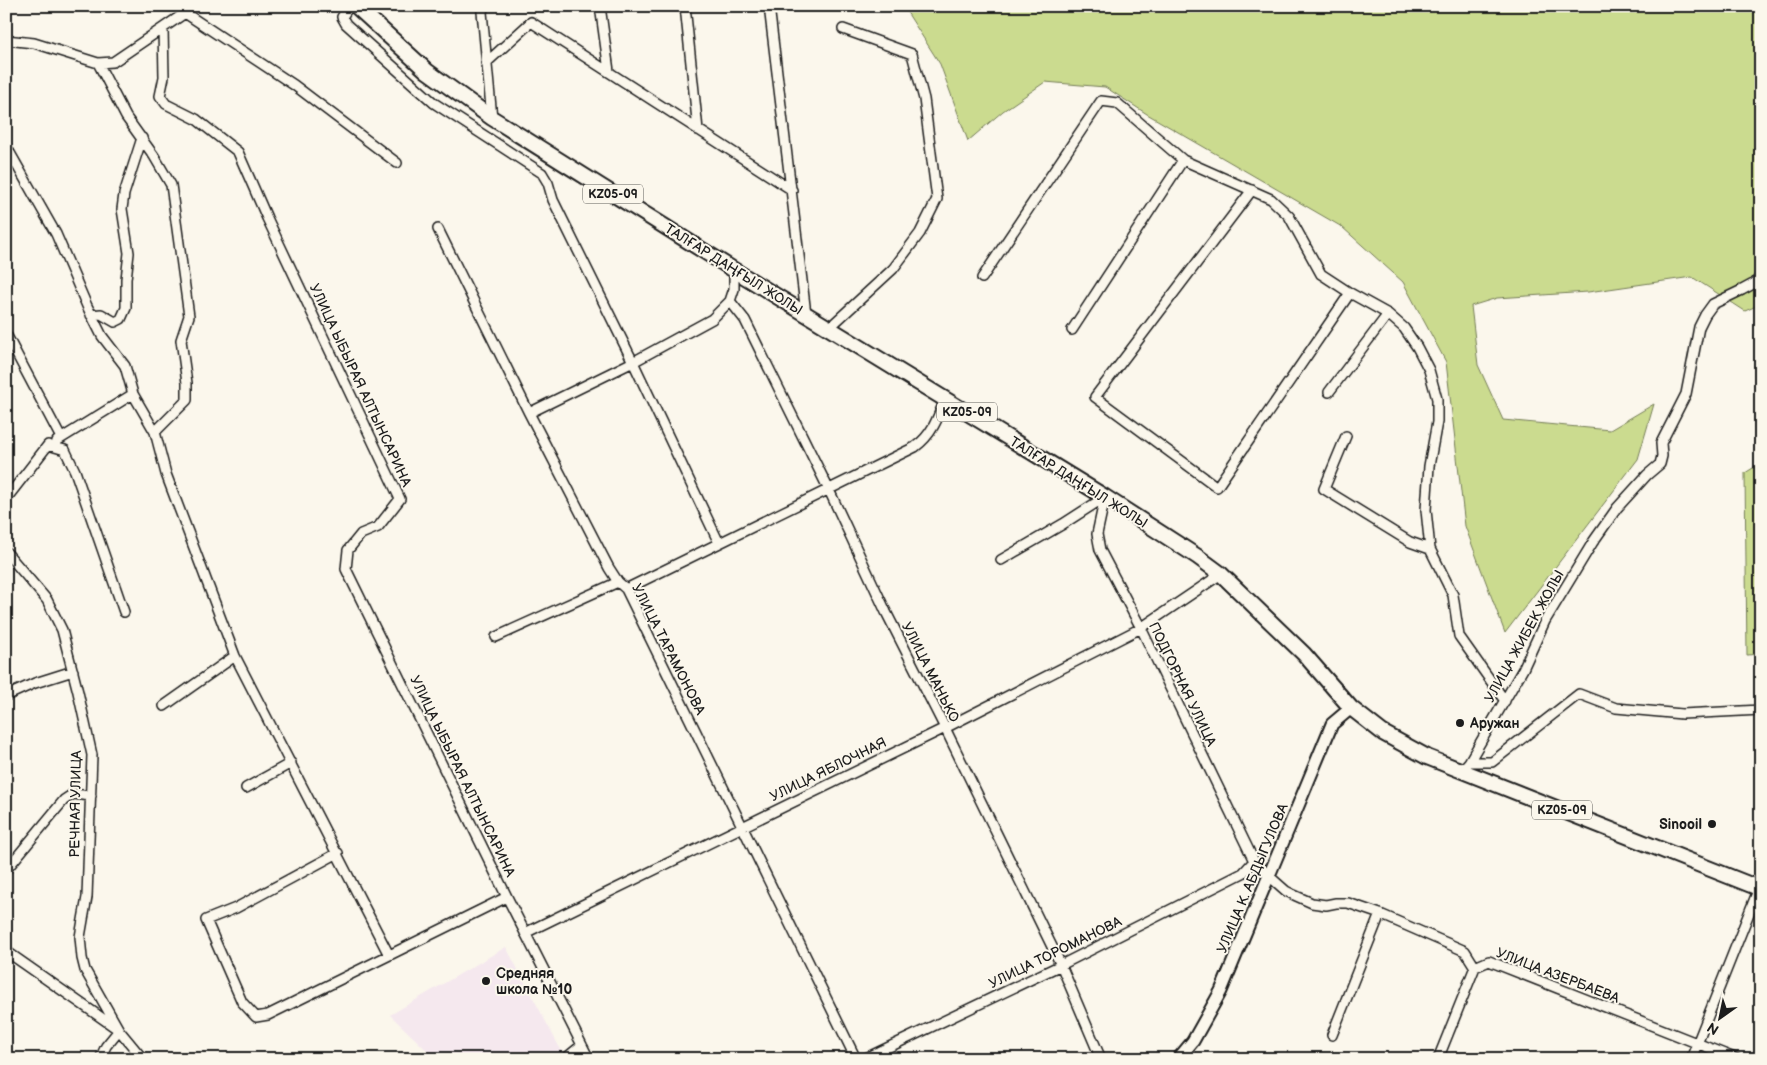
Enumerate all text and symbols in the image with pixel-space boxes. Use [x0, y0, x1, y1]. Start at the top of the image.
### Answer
road number: KZ05-09 [583, 184, 643, 203]
street label: ТАЛҒАР ДАҢҒЫЛ ЖОЛЫ [662, 220, 806, 319]
street label: УЛИЦА ЫБЫРАЯ АЛТЫНСАРИНА [306, 281, 415, 490]
road number: KZ05-09 [937, 402, 997, 422]
street label: ТАЛҒАР ДАҢҒЫЛ ЖОЛЫ [1007, 433, 1151, 532]
street label: УЛИЦА ЖИБЕК ЖОЛЫ [1481, 567, 1568, 705]
street label: УЛИЦА ТАРАМОНОВА [628, 581, 709, 718]
street label: УЛИЦА МАНЬКО [898, 619, 963, 725]
street label: ПОДГОРНАЯ УЛИЦА [1145, 619, 1220, 750]
street label: УЛИЦА ЫБЫРАЯ АЛТЫНСАРИНА [406, 673, 519, 880]
place label: Аружан [1469, 715, 1520, 732]
marker: Аружан [1454, 717, 1466, 729]
street label: УЛИЦА ЯБЛОЧНАЯ [767, 734, 889, 805]
street label: РЕЧНАЯ УЛИЦА [66, 750, 85, 858]
street label: УЛИЦА К. АБДЫГУЛОВА [1213, 800, 1292, 956]
road number: KZ05-09 [1532, 800, 1592, 820]
place label: Sinooil [1659, 816, 1702, 833]
marker: Sinooil [1706, 818, 1718, 830]
street label: УЛИЦА ТОРОМАНОВА [986, 913, 1125, 992]
street label: УЛИЦА АЗЕРБАЕВА [1494, 944, 1622, 1007]
place label: Средняя школа №10 [496, 965, 572, 998]
marker: Средняя школа №10 [480, 975, 492, 987]
north arrow [1694, 992, 1744, 1042]
text: N [1704, 1018, 1722, 1038]

